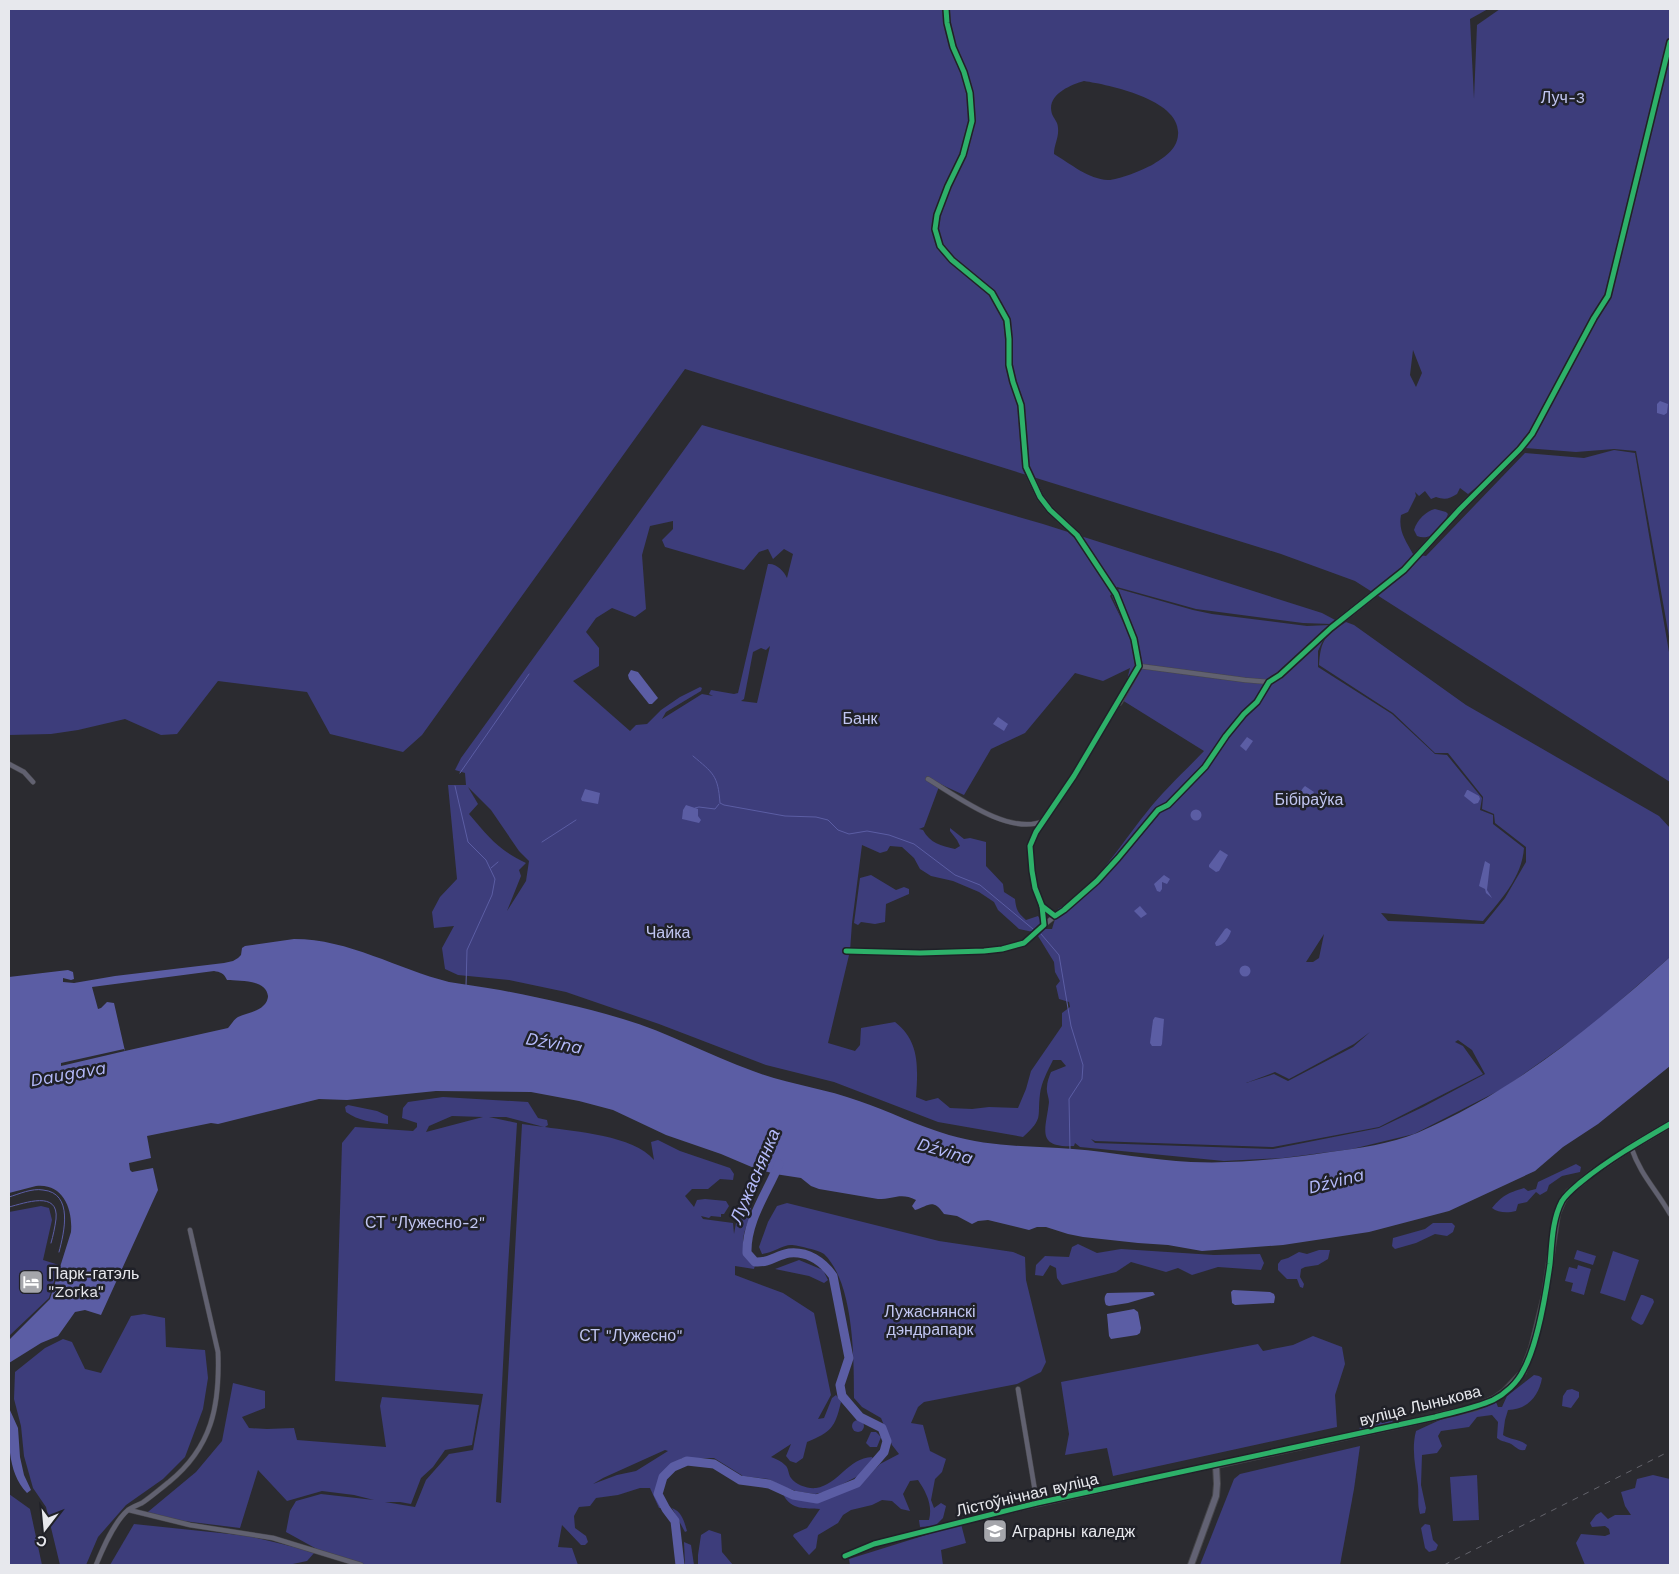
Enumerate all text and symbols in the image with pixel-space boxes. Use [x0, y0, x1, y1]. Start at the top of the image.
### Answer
park label: Луч-3 [1541, 88, 1585, 107]
park label: Банк [842, 709, 879, 728]
park label: Бібіраўка [1275, 790, 1344, 809]
park label: Чайка [646, 923, 690, 942]
water label: Dźvina [524, 1027, 584, 1058]
water label: Daugava [28, 1056, 108, 1091]
water label: Лужаснянка [725, 1125, 784, 1227]
water label: Dźvina [915, 1133, 976, 1168]
water label: Dźvina [1306, 1163, 1366, 1198]
park label: СТ "Лужесно-2" [365, 1213, 485, 1232]
place label: Парк-гатэль "Zorka" [48, 1264, 139, 1301]
hotel icon: Парк-гатэль "Zorka" [18, 1269, 44, 1295]
park label: Лужаснянскі дэндрапарк [884, 1302, 976, 1339]
park label: СТ "Лужесно" [579, 1326, 683, 1345]
street label: вуліца Лынькова [1357, 1381, 1483, 1430]
street label: Лістоўнічная вуліца [954, 1469, 1100, 1520]
north arrow [20, 1504, 70, 1554]
school or university icon: Аграрны каледж [982, 1518, 1008, 1544]
place label: Аграрны каледж [1012, 1522, 1135, 1541]
text: С [34, 1532, 48, 1551]

